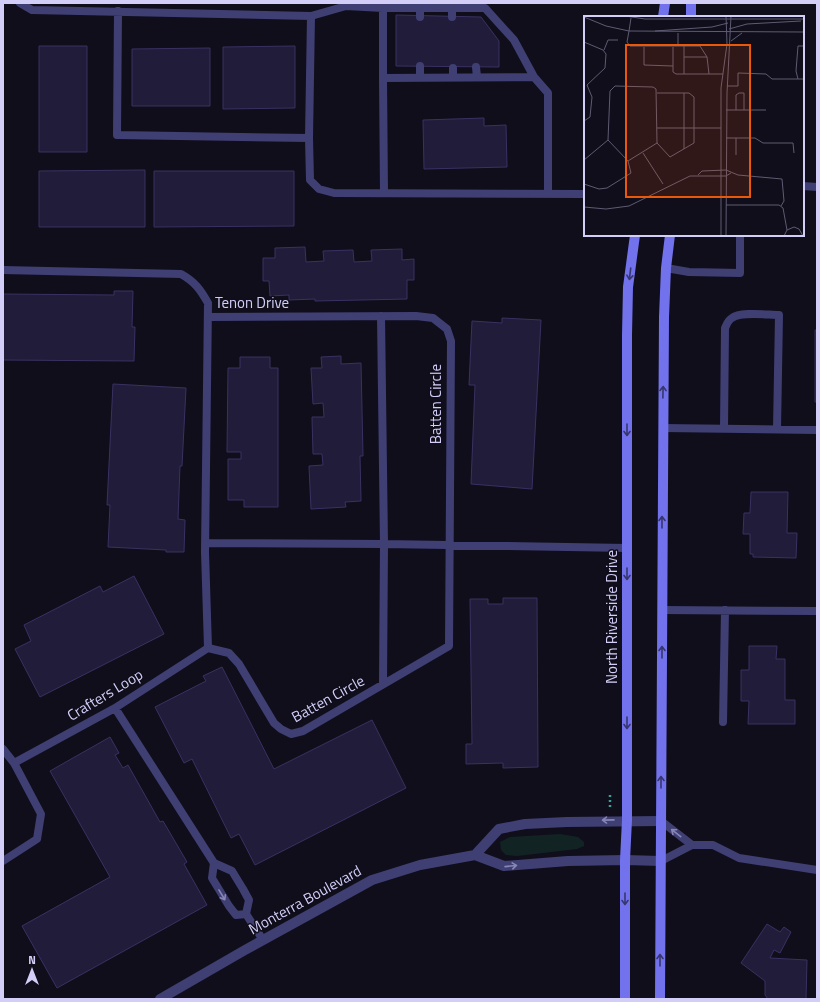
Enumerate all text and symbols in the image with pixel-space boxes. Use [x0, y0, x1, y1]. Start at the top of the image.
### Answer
inset map [584, 16, 804, 236]
one-way arrow [626, 267, 633, 280]
street label: Tenon Drive [215, 291, 289, 314]
street label: Batten Circle [424, 364, 447, 444]
one-way arrow [659, 386, 667, 399]
one-way arrow [623, 423, 631, 436]
one-way arrow [659, 516, 666, 529]
street label: North Riverside Drive [600, 550, 623, 684]
one-way arrow [623, 567, 631, 580]
one-way arrow [658, 646, 666, 659]
street label: Crafters Loop [62, 663, 147, 726]
street label: Batten Circle [287, 669, 368, 728]
one-way arrow [623, 716, 631, 729]
one-way arrow [658, 776, 665, 789]
one-way arrow [602, 817, 615, 824]
one-way arrow [671, 828, 682, 837]
street label: Monterra Boulevard [244, 859, 365, 940]
one-way arrow [504, 862, 517, 869]
one-way arrow [217, 889, 226, 900]
one-way arrow [621, 892, 629, 905]
north arrow [12, 950, 52, 990]
text: N [28, 952, 36, 968]
one-way arrow [656, 954, 664, 967]

